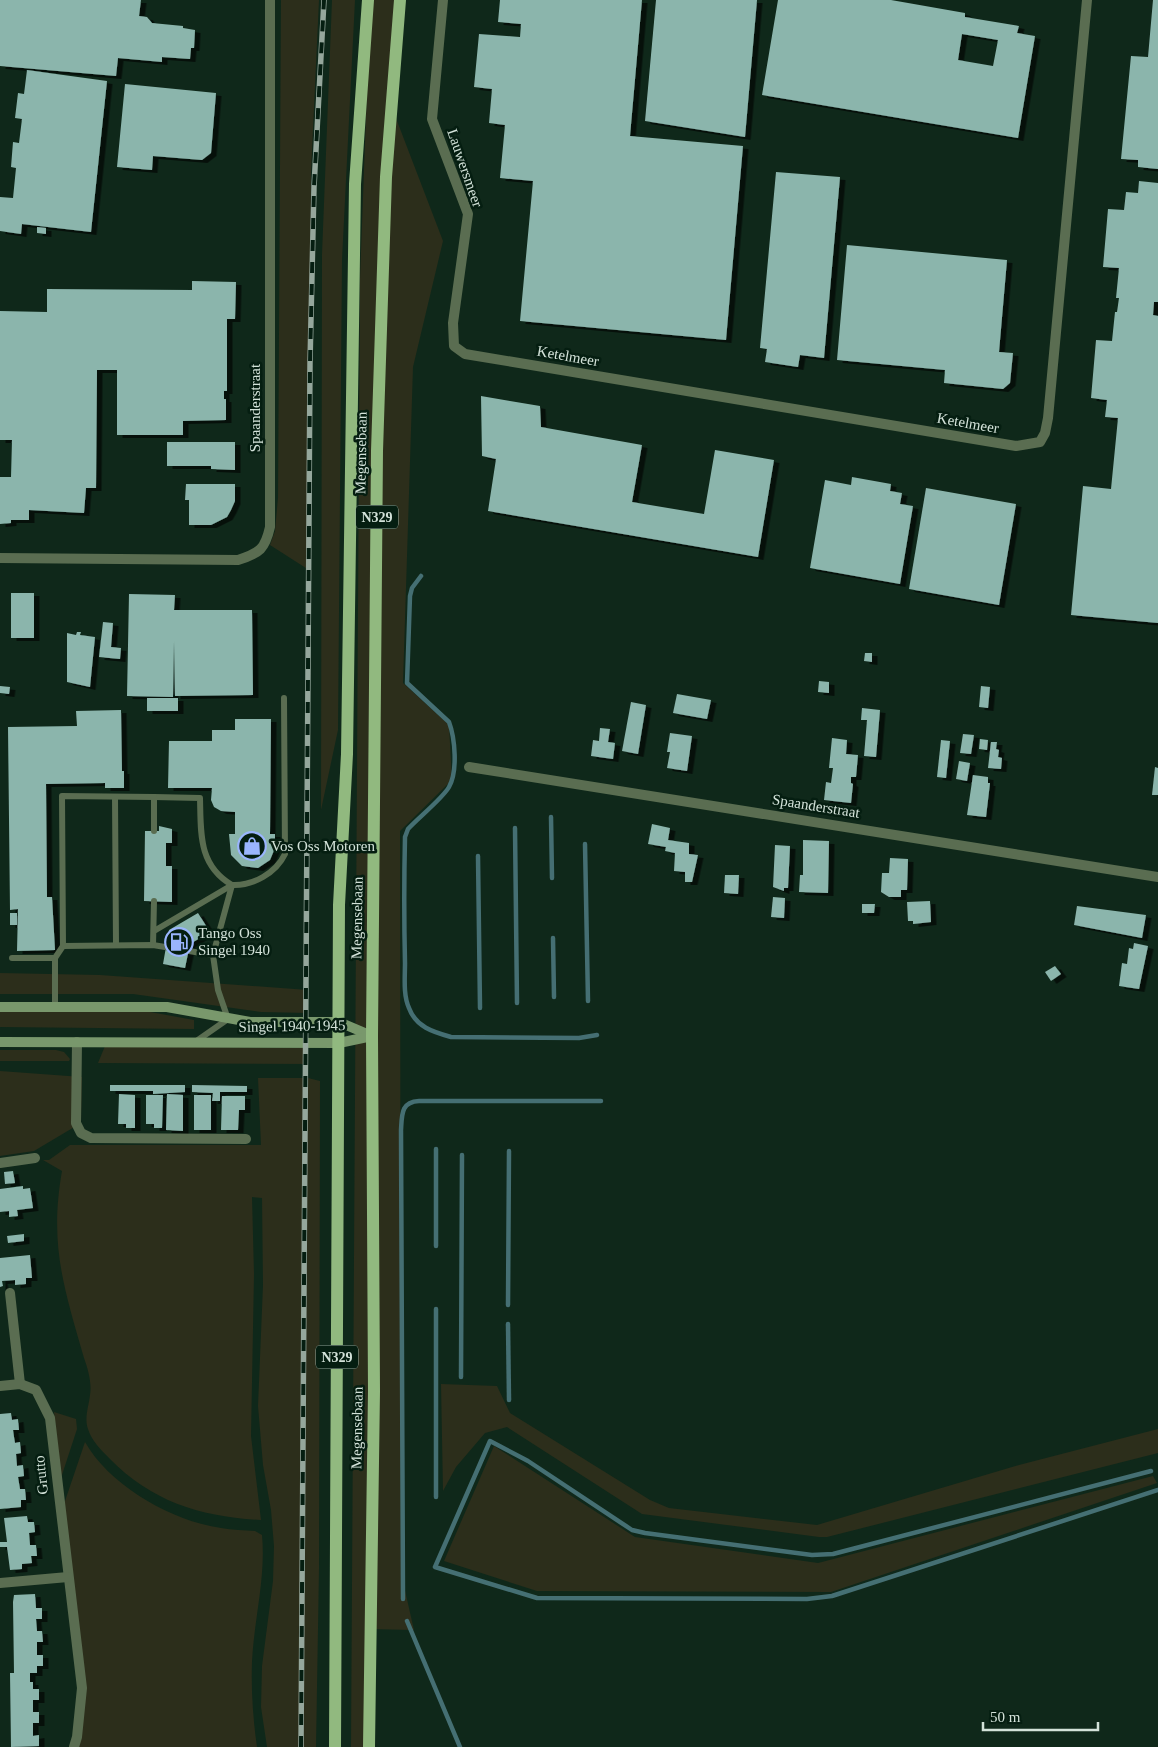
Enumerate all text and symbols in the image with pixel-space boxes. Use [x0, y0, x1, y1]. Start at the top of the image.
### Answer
street label: Lauwersmeer [444, 127, 486, 209]
street label: Ketelmeer [536, 343, 600, 369]
street label: Spaanderstraat [247, 363, 263, 452]
street label: Ketelmeer [936, 410, 1000, 436]
street label: Megensebaan [352, 411, 370, 494]
road number: N329 [356, 506, 398, 528]
street label: Spaanderstraat [771, 791, 862, 821]
shop icon: Vos Oss Motoren [237, 831, 267, 861]
place label: Vos Oss Motoren [271, 838, 375, 854]
street label: Megensebaan [348, 876, 366, 959]
place label: Tango Oss Singel 1940 [198, 925, 270, 958]
fuel station icon: Tango Oss Singel 1940 [164, 927, 194, 957]
street label: Singel 1940-1945 [238, 1017, 346, 1035]
road number: N329 [316, 1345, 358, 1368]
street label: Megensebaan [348, 1386, 366, 1469]
street label: Grutto [31, 1455, 51, 1495]
scale bar [983, 1700, 1098, 1732]
text: 50 m [990, 1709, 1021, 1725]

